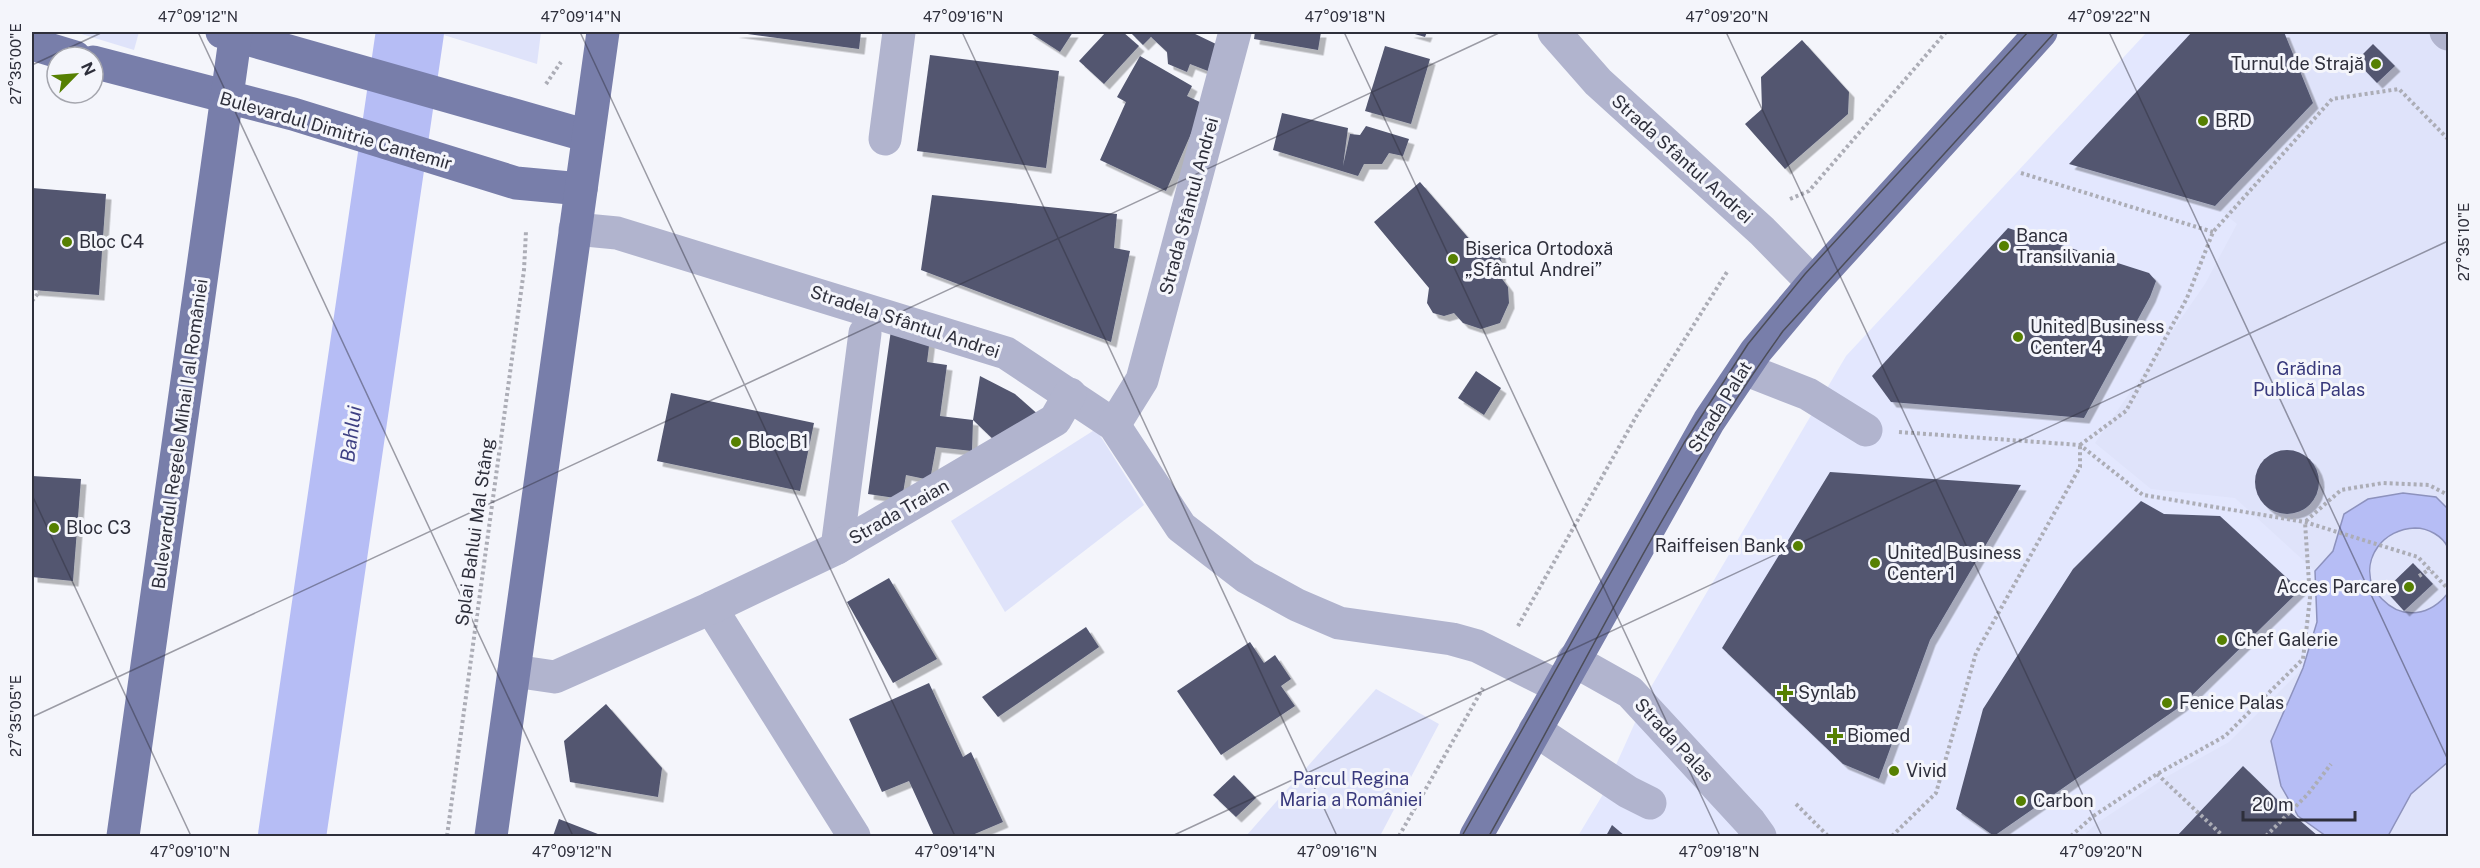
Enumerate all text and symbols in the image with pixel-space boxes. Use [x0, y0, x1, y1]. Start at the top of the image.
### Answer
text: 47°09'12"N [158, 8, 238, 25]
text: 47°09'14"N [541, 8, 621, 25]
text: 47°09'16"N [923, 8, 1003, 25]
text: 47°09'18"N [1304, 8, 1386, 25]
text: 47°09'20"N [1685, 8, 1769, 25]
text: 47°09'22"N [2067, 8, 2151, 25]
text: 27°35'00"E [7, 23, 24, 105]
north arrow [45, 45, 105, 105]
place label: Turnul de Strajă [2231, 53, 2364, 74]
marker: Turnul de Strajă [2369, 57, 2383, 71]
text: N [77, 59, 99, 79]
street label: Bulevardul Dimitrie Cantemir [217, 87, 455, 174]
street label: Strada Sfântul Andrei [1607, 90, 1757, 227]
place label: BRD [2215, 110, 2252, 131]
marker: BRD [2196, 114, 2210, 128]
street label: Strada Sfântul Andrei [1155, 115, 1222, 297]
text: 27°35'10"E [2455, 203, 2472, 281]
place label: Banca Transilvania [2016, 225, 2115, 267]
place label: Bloc C4 [79, 231, 144, 252]
marker: Bloc C4 [60, 235, 74, 249]
place label: Biserica Ortodoxă „Sfântul Andrei” [1465, 238, 1613, 280]
marker: Banca Transilvania [1997, 239, 2011, 253]
marker: Biserica Ortodoxă „Sfântul Andrei” [1446, 252, 1460, 266]
street label: Bulevardul Regele Mihai I al României [147, 277, 212, 590]
street label: Stradela Sfântul Andrei [808, 281, 1003, 362]
place label: United Business Center 4 [2030, 316, 2164, 358]
marker: United Business Center 4 [2011, 330, 2025, 344]
street label: Strada Palat [1683, 357, 1756, 456]
park label: Grădina Publică Palas [2253, 358, 2365, 400]
water label: Bahlui [335, 404, 367, 464]
place label: Bloc B1 [748, 431, 809, 452]
marker: Bloc B1 [729, 435, 743, 449]
street label: Splai Bahlui Mal Stâng [451, 437, 498, 627]
street label: Strada Traian [845, 474, 952, 549]
place label: Bloc C3 [66, 517, 131, 538]
marker: Bloc C3 [47, 521, 61, 535]
place label: Raiffeisen Bank [1655, 535, 1786, 556]
marker: Raiffeisen Bank [1791, 539, 1805, 553]
place label: United Business Center 1 [1887, 542, 2021, 584]
marker: United Business Center 1 [1868, 556, 1882, 570]
place label: Acces Parcare [2277, 576, 2397, 597]
marker: Acces Parcare [2402, 580, 2416, 594]
place label: Chef Galerie [2234, 629, 2338, 650]
marker: Chef Galerie [2215, 633, 2229, 647]
text: 27°35'05"E [7, 675, 24, 757]
place label: Synlab [1798, 682, 1856, 703]
marker: Synlab [1776, 684, 1794, 702]
place label: Fenice Palas [2179, 692, 2284, 713]
street label: Strada Palas [1631, 694, 1718, 786]
marker: Fenice Palas [2160, 696, 2174, 710]
place label: Biomed [1847, 725, 1910, 746]
marker: Biomed [1828, 729, 1842, 743]
place label: Vivid [1906, 760, 1947, 781]
marker: Vivid [1887, 764, 1901, 778]
park label: Parcul Regina Maria a României [1279, 768, 1423, 810]
scale bar [2243, 784, 2356, 822]
place label: Carbon [2033, 790, 2094, 811]
marker: Carbon [2014, 794, 2028, 808]
text: 20 m [2252, 794, 2294, 815]
text: 47°09'10"N [150, 843, 230, 860]
text: 47°09'12"N [532, 843, 612, 860]
text: 47°09'14"N [915, 843, 995, 860]
text: 47°09'16"N [1297, 843, 1377, 860]
text: 47°09'18"N [1678, 843, 1760, 860]
text: 47°09'20"N [2059, 843, 2143, 860]

